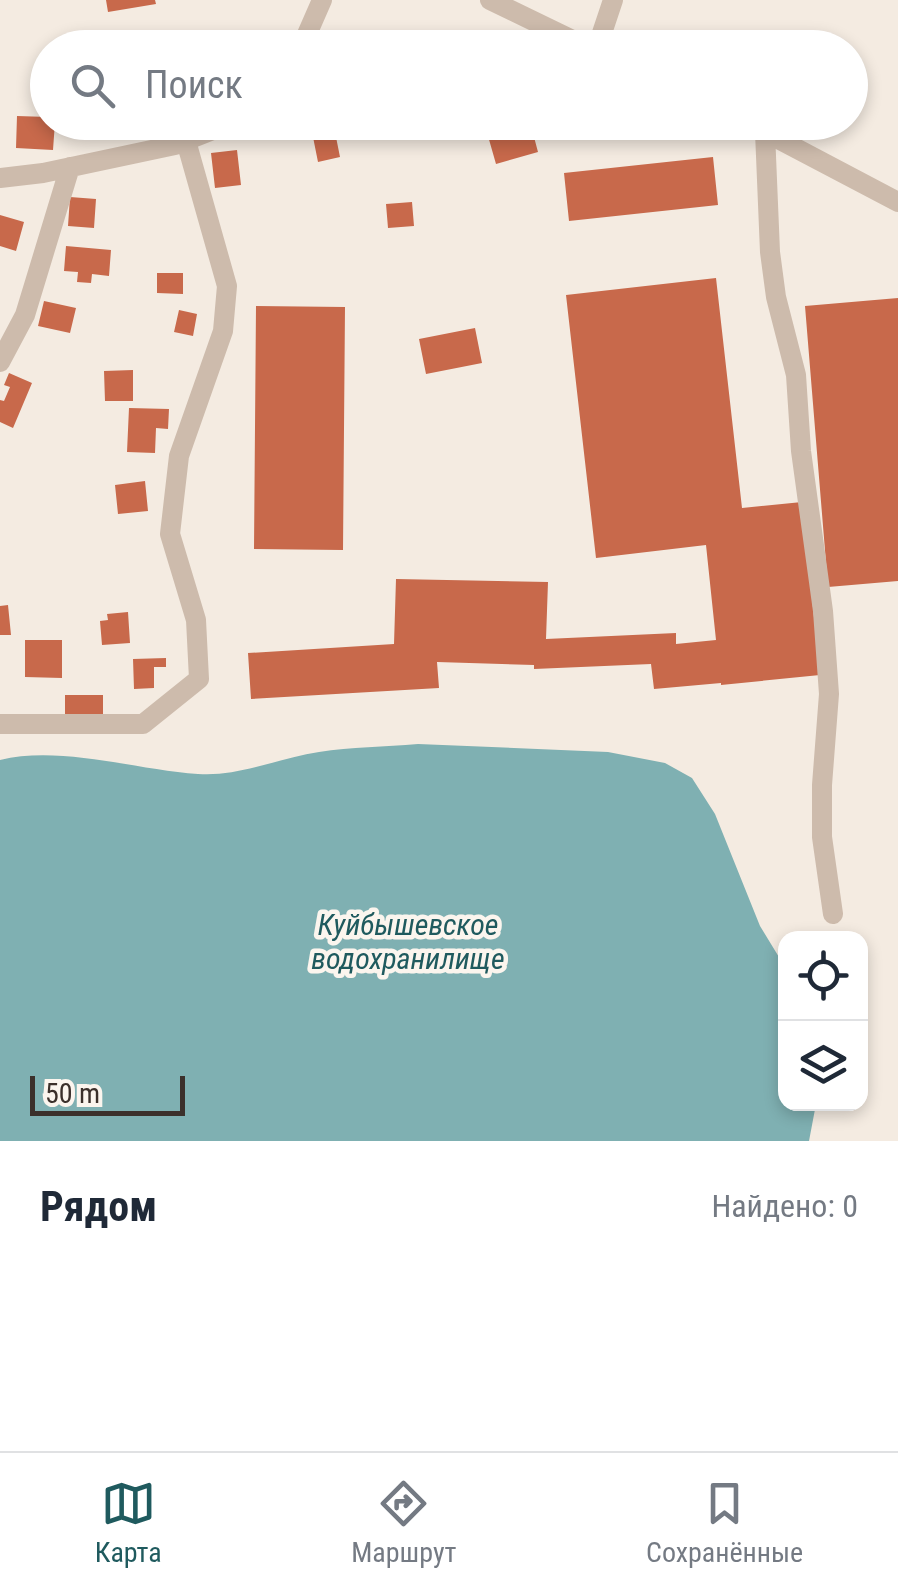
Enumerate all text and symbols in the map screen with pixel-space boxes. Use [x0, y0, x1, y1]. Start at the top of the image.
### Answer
search box [30, 30, 868, 140]
icon: search [65, 58, 120, 113]
text: Поиск [145, 63, 243, 107]
water label: Куйбышевское водохранилище [311, 907, 505, 976]
map controls [778, 931, 868, 1111]
button: locate [778, 931, 868, 1021]
button: layers [778, 1021, 868, 1111]
scale bar [30, 1071, 185, 1116]
text: 50 m [45, 1077, 100, 1110]
text: Рядом [40, 1182, 157, 1231]
text: Найдено: 0 [711, 1187, 858, 1225]
tab: Карта [95, 1476, 162, 1569]
tab: Маршрут [351, 1476, 457, 1569]
tab: Сохранённые [646, 1476, 803, 1569]

